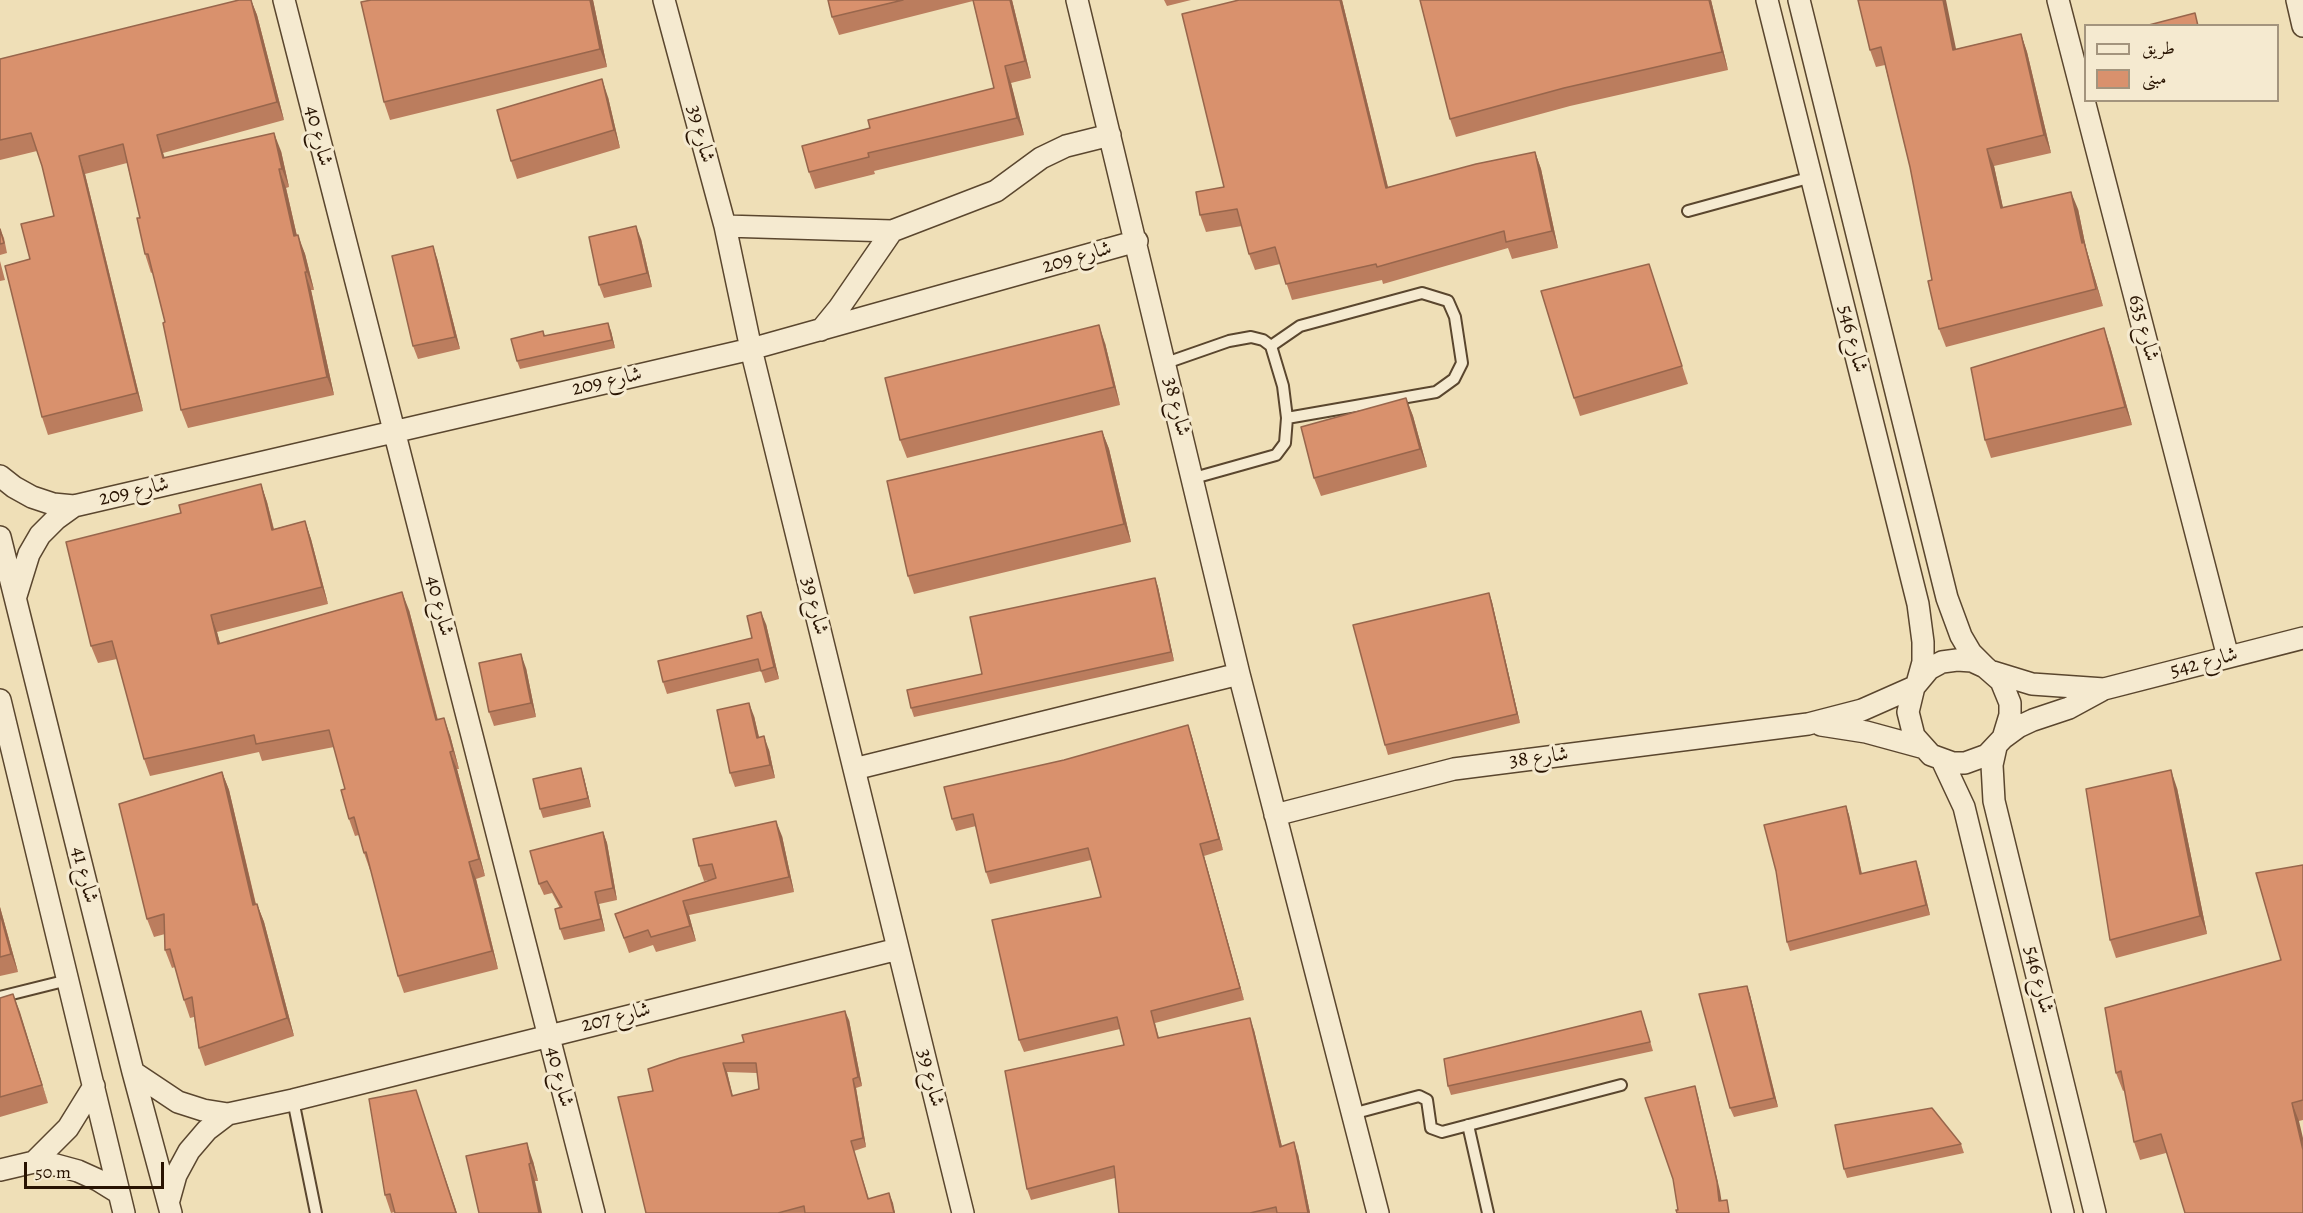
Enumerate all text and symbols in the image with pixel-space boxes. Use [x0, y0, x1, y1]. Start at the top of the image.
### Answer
legend [2084, 24, 2279, 102]
text: طريق [2142, 36, 2175, 60]
text: مبنى [2142, 66, 2167, 90]
street label: شارع 39 [680, 102, 720, 166]
street label: شارع 40 [298, 103, 338, 169]
street label: شارع 209 [1039, 236, 1115, 280]
street label: شارع 635 [2122, 292, 2164, 364]
street label: شارع 546 [1831, 303, 1873, 375]
street label: شارع 209 [569, 362, 645, 402]
street label: شارع 38 [1157, 375, 1195, 439]
street label: شارع 209 [96, 472, 172, 512]
street label: شارع 40 [419, 573, 459, 639]
street label: شارع 39 [795, 574, 833, 638]
street label: شارع 542 [2167, 642, 2241, 684]
street label: شارع 38 [1508, 742, 1570, 774]
street label: شارع 41 [65, 844, 103, 906]
street label: شارع 546 [2017, 944, 2059, 1016]
street label: شارع 207 [579, 997, 653, 1039]
street label: شارع 40 [539, 1044, 579, 1110]
street label: شارع 39 [911, 1046, 949, 1110]
scale bar [27, 1150, 166, 1188]
text: 50 m [35, 1160, 71, 1184]

